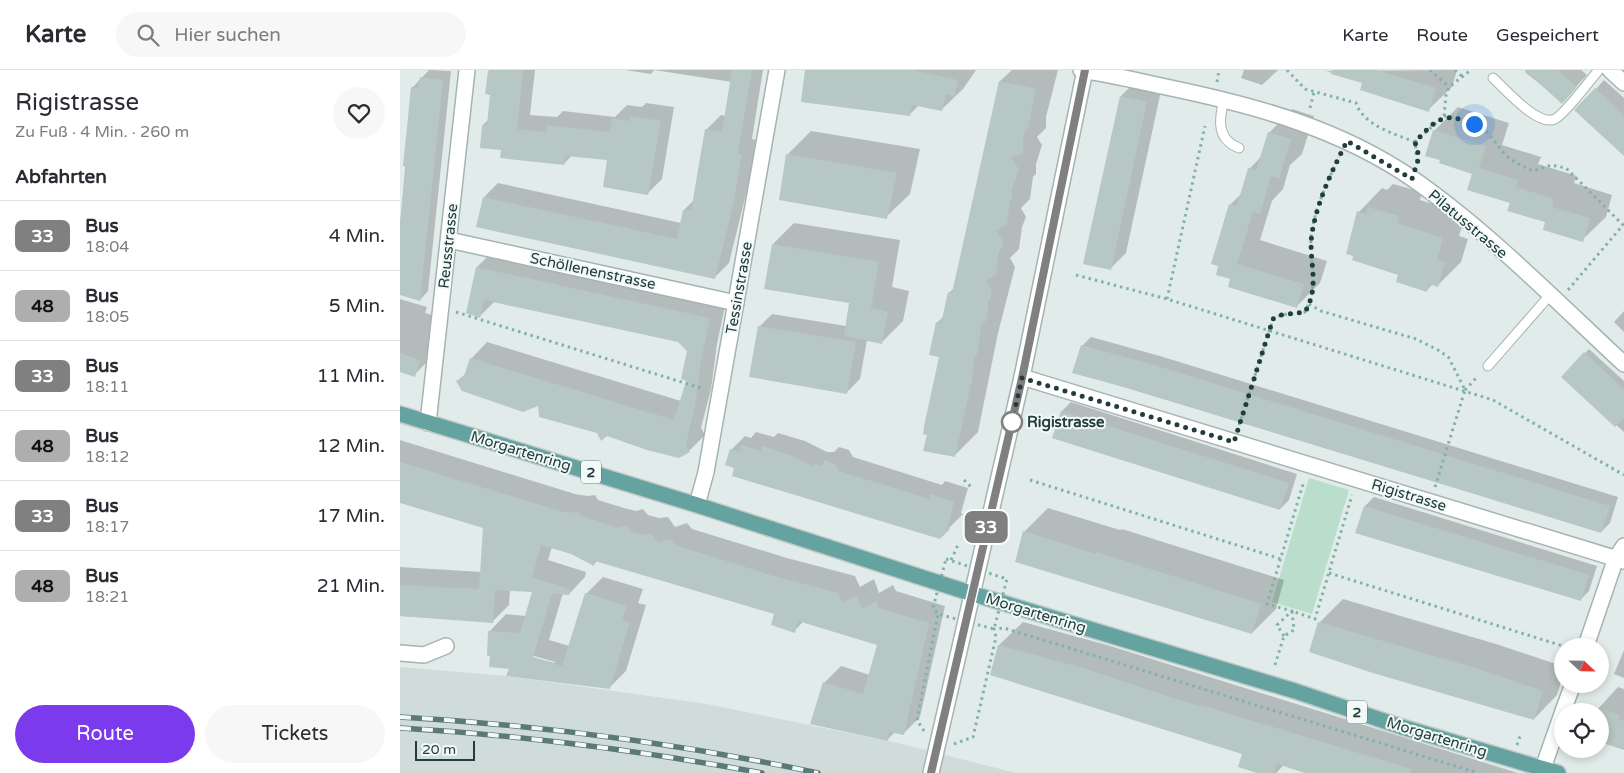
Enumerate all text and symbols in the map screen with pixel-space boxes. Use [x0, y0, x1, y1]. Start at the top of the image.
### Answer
search box [116, 12, 466, 57]
text: Karte [25, 20, 86, 49]
icon: search [134, 21, 162, 49]
text: Hier suchen [174, 24, 281, 46]
text: Karte [1342, 24, 1388, 46]
text: Route [1416, 24, 1468, 46]
text: Gespeichert [1496, 24, 1599, 46]
button: heart [333, 87, 385, 139]
text: Rigistrasse [15, 88, 139, 117]
your location [1462, 112, 1487, 137]
text: Zu Fuß · 4 Min. · 260 m [15, 122, 189, 142]
text: Abfahrten [15, 166, 107, 188]
street label: Pilatusstrasse [1425, 186, 1511, 262]
street label: Reusstrasse [435, 203, 461, 289]
text: Bus [85, 215, 119, 237]
text: 33 [31, 225, 54, 247]
text: 4 Min. [329, 225, 385, 247]
text: 18:04 [85, 237, 129, 257]
street label: Tessinstrasse [722, 240, 756, 336]
street label: Schöllenenstrasse [528, 249, 658, 293]
text: Bus [85, 285, 119, 307]
text: 48 [31, 295, 54, 317]
text: 5 Min. [329, 295, 385, 317]
text: 18:05 [85, 307, 129, 327]
text: Bus [85, 355, 119, 377]
text: 33 [31, 365, 54, 387]
text: 11 Min. [317, 365, 385, 387]
text: 18:11 [85, 377, 129, 397]
marker: Rigistrasse [1001, 411, 1023, 433]
place label: Rigistrasse [1027, 413, 1105, 432]
text: Bus [85, 425, 119, 447]
street label: Morgartenring [469, 427, 573, 475]
text: 48 [31, 435, 54, 457]
text: 12 Min. [317, 435, 385, 457]
text: 18:12 [85, 447, 129, 467]
road number: 2 [581, 461, 601, 484]
street label: Rigistrasse [1369, 475, 1449, 515]
text: Bus [85, 495, 119, 517]
text: 33 [31, 505, 54, 527]
text: 17 Min. [317, 505, 385, 527]
line badge: 33 [964, 511, 1008, 543]
text: 33 [975, 516, 997, 538]
text: 18:17 [85, 517, 129, 537]
text: Bus [85, 565, 119, 587]
text: 48 [31, 575, 54, 597]
text: 21 Min. [317, 575, 385, 597]
text: 18:21 [85, 587, 129, 607]
street label: Morgartenring [984, 589, 1088, 637]
north arrow [1554, 638, 1609, 692]
map controls [1554, 638, 1609, 758]
road number: 2 [1347, 700, 1367, 724]
button: locate [1554, 703, 1609, 758]
button: Route [15, 705, 195, 763]
button: Tickets [205, 705, 385, 763]
street label: Morgartenring [1385, 713, 1489, 761]
scale bar [415, 738, 475, 761]
text: 20 m [422, 741, 456, 758]

